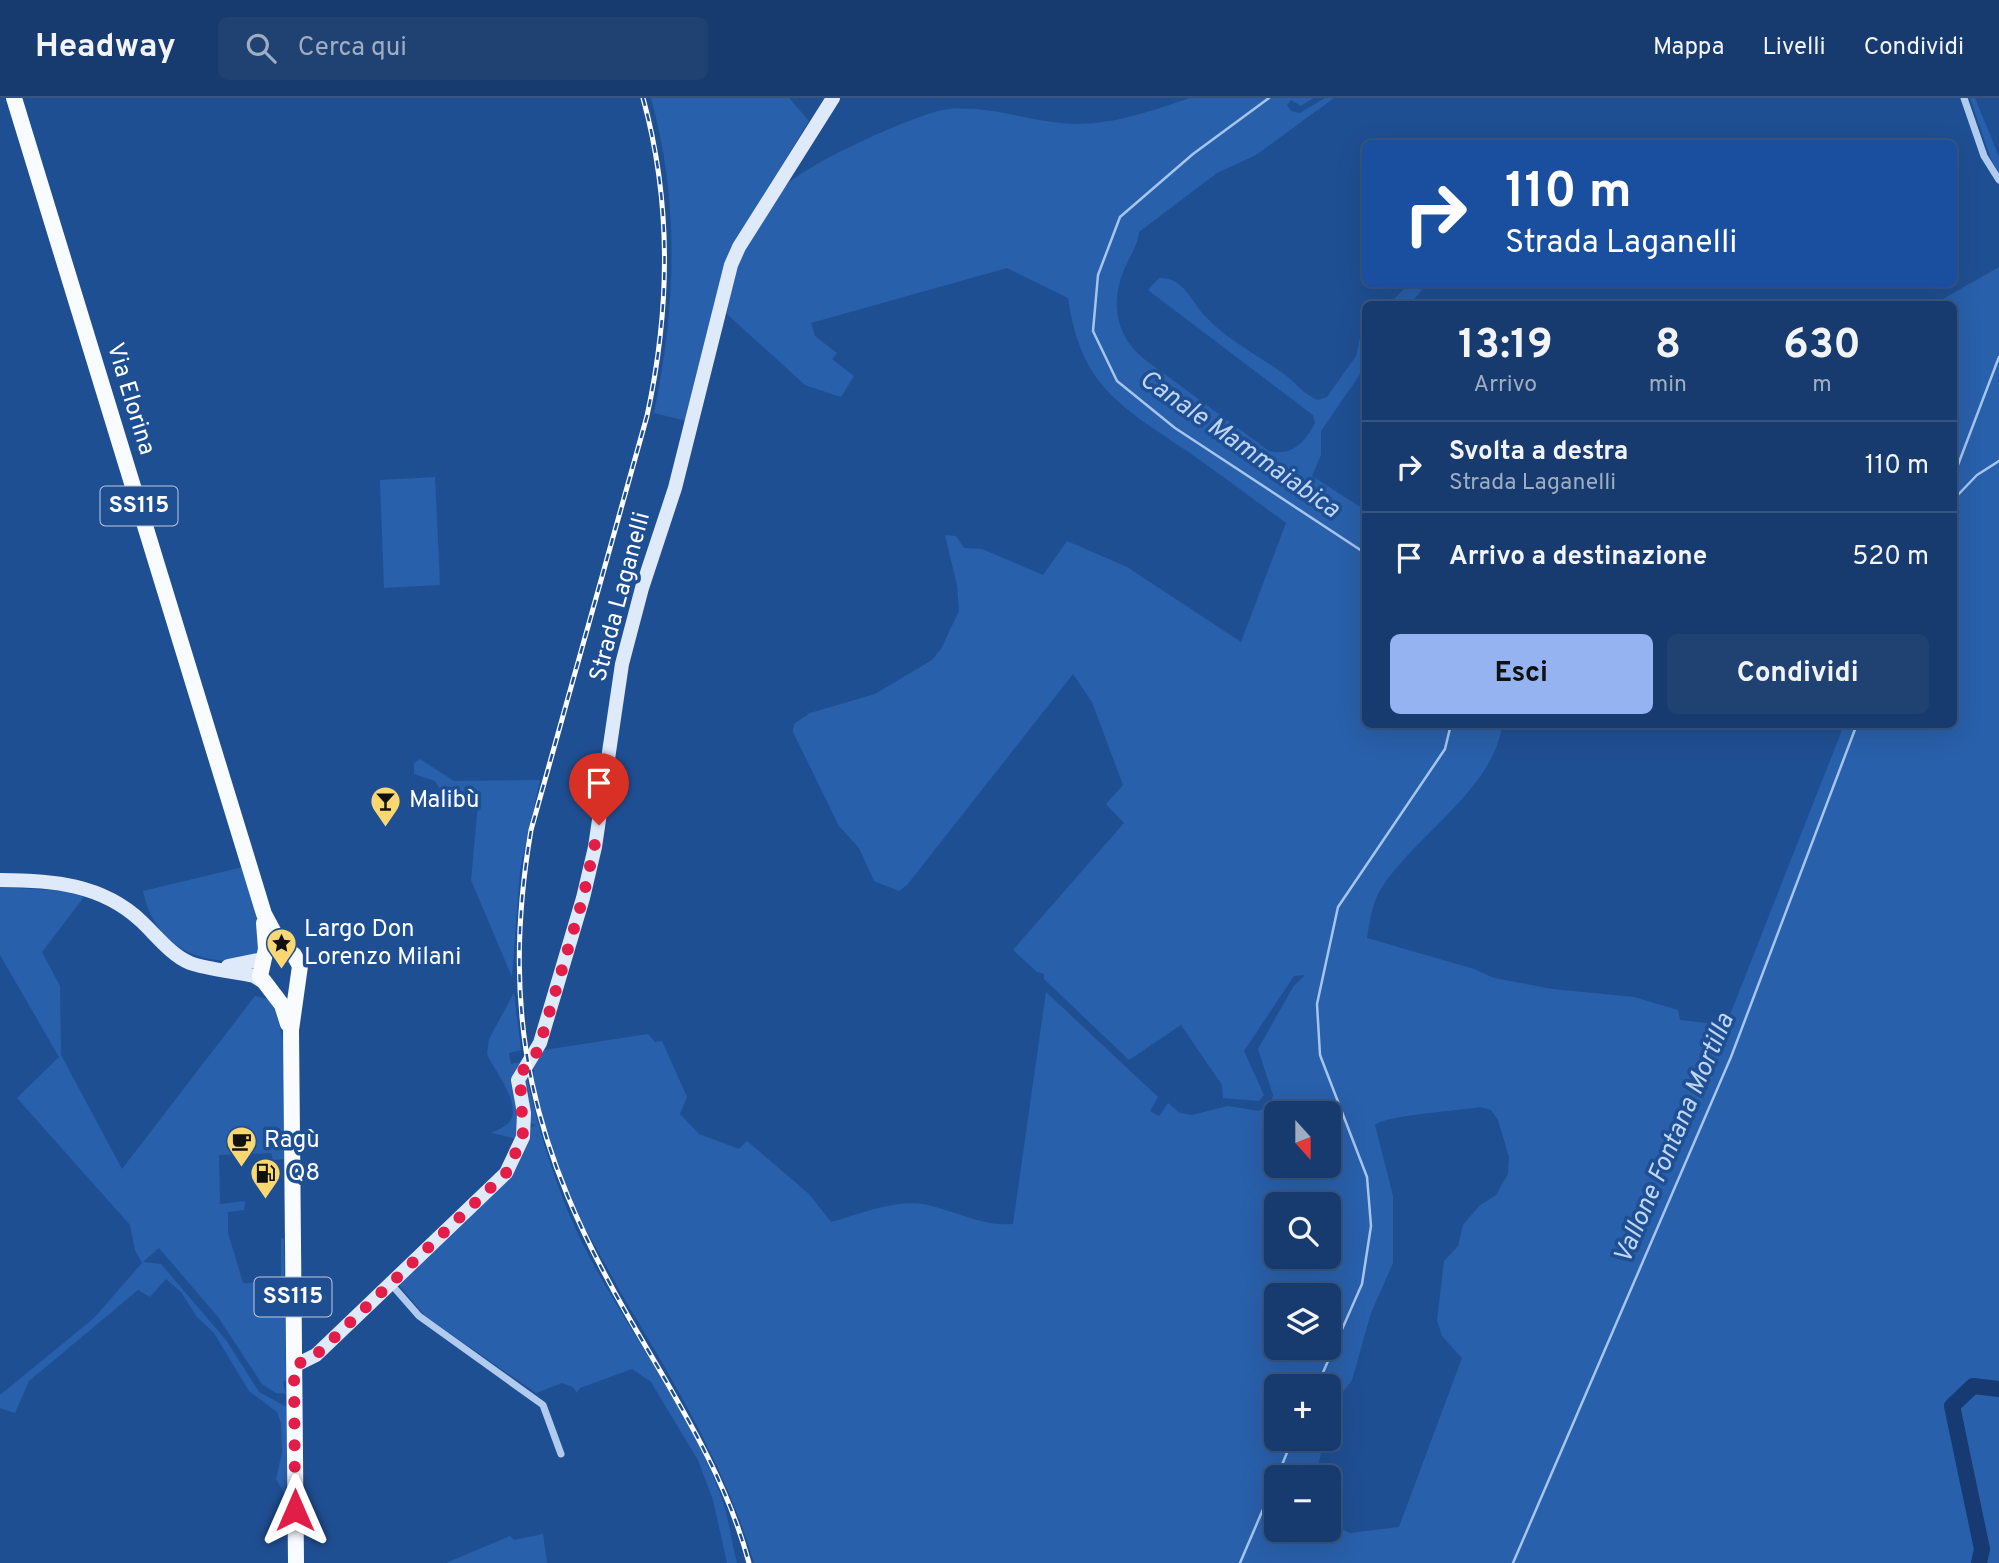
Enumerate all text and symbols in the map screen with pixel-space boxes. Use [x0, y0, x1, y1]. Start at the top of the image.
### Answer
search box [218, 17, 708, 80]
text: Headway [35, 27, 176, 69]
icon: search [242, 29, 280, 67]
text: Cerca qui [298, 32, 407, 65]
text: Mappa [1653, 33, 1724, 63]
text: Livelli [1762, 33, 1826, 63]
text: Condividi [1864, 33, 1964, 63]
text: 110 m [1505, 163, 1632, 225]
icon: right [1390, 168, 1481, 259]
text: Strada Laganelli [1505, 224, 1737, 264]
text: 13:19 [1458, 320, 1553, 373]
text: 8 [1655, 320, 1681, 373]
text: 630 [1783, 320, 1861, 373]
street label: Via Elorina [99, 339, 161, 459]
water label: Canale Mammaiabica [1132, 363, 1346, 527]
text: Arrivo [1474, 371, 1537, 400]
text: min [1649, 371, 1687, 400]
text: m [1812, 371, 1832, 400]
text: Svolta a destra [1449, 436, 1628, 469]
icon: right [1390, 448, 1428, 486]
text: 110 m [1865, 450, 1929, 483]
text: Strada Laganelli [1449, 469, 1616, 498]
road number: SS115 [100, 486, 178, 526]
street label: Strada Laganelli [584, 509, 658, 685]
icon: arrive [1390, 539, 1428, 577]
text: Arrivo a destinazione [1449, 541, 1707, 574]
text: 520 m [1852, 541, 1929, 574]
button: Esci [1390, 634, 1653, 714]
button: Condividi [1667, 634, 1929, 714]
pin [569, 753, 629, 825]
icon: arrive [580, 764, 618, 802]
bar icon: Malibù [369, 784, 403, 828]
place label: Malibù [409, 786, 480, 816]
place label: Largo Don Lorenzo Milani [304, 915, 461, 973]
place icon: Largo Don Lorenzo Milani [264, 927, 298, 971]
water label: Vallone Fontana Mortilla [1607, 1008, 1743, 1269]
north arrow [1264, 1101, 1340, 1178]
map controls [1264, 1101, 1341, 1542]
cafe icon: Ragù [224, 1124, 258, 1168]
place label: Ragù [264, 1126, 320, 1156]
fuel station icon: Q8 [248, 1157, 282, 1201]
place label: Q8 [288, 1159, 320, 1189]
button: search [1264, 1192, 1341, 1269]
road number: SS115 [254, 1278, 332, 1316]
button: layers [1264, 1283, 1341, 1360]
button: + [1264, 1374, 1341, 1451]
button: − [1264, 1465, 1341, 1542]
position arrow [258, 1473, 332, 1547]

